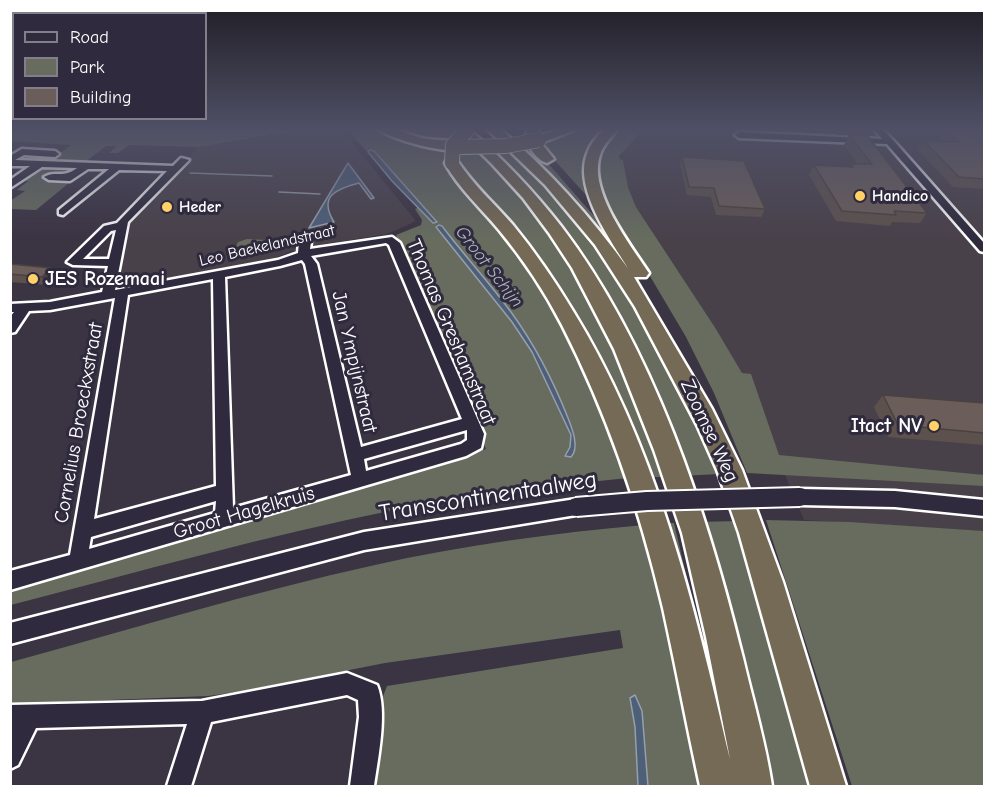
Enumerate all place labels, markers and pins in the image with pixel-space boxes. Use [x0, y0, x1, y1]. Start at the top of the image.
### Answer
place label: Handico [872, 186, 928, 206]
marker: Handico [853, 189, 867, 203]
place label: Heder [179, 197, 221, 217]
marker: Heder [160, 200, 174, 214]
place label: JES Rozemaai [45, 267, 165, 291]
marker: JES Rozemaai [26, 272, 40, 286]
place label: Itact NV [851, 414, 922, 438]
marker: Itact NV [927, 419, 941, 433]

